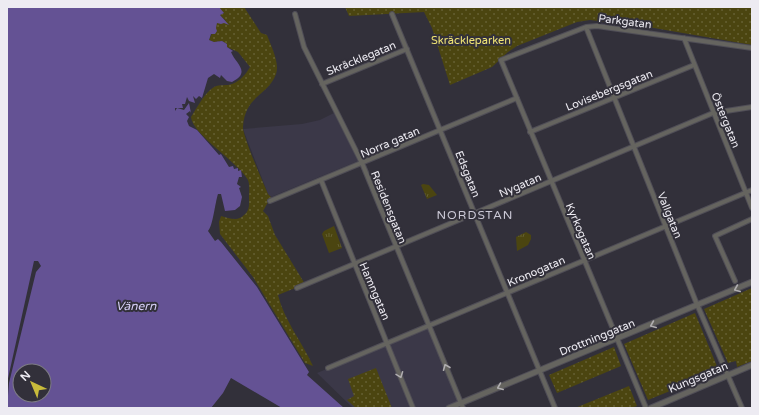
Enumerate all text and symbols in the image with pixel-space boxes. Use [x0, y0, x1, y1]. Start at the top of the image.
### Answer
street label: Parkgatan [598, 12, 652, 31]
park label: Skräckleparken [431, 34, 511, 47]
street label: Skräcklegatan [324, 39, 398, 78]
street label: Lovisebergsgatan [564, 67, 655, 114]
street label: Östergatan [709, 91, 743, 150]
street label: Norra gatan [359, 124, 422, 161]
street label: Edsgatan [452, 149, 483, 199]
street label: Residensgatan [368, 169, 409, 245]
street label: Nygatan [497, 171, 543, 200]
street label: Vallgatan [654, 190, 685, 240]
street label: Kyrkogatan [563, 201, 598, 261]
district label: NORDSTAN [436, 208, 514, 222]
street label: Kronogatan [505, 253, 567, 289]
street label: Hamngatan [357, 260, 393, 322]
one-way arrow [733, 284, 741, 292]
water label: Vänern [116, 299, 157, 313]
street label: Drottninggatan [557, 316, 637, 359]
one-way arrow [650, 320, 657, 328]
street label: Kungsgatan [667, 359, 730, 396]
north arrow [12, 363, 52, 403]
one-way arrow [443, 363, 451, 371]
text: N [18, 368, 33, 384]
one-way arrow [396, 372, 404, 379]
one-way arrow [496, 383, 503, 391]

